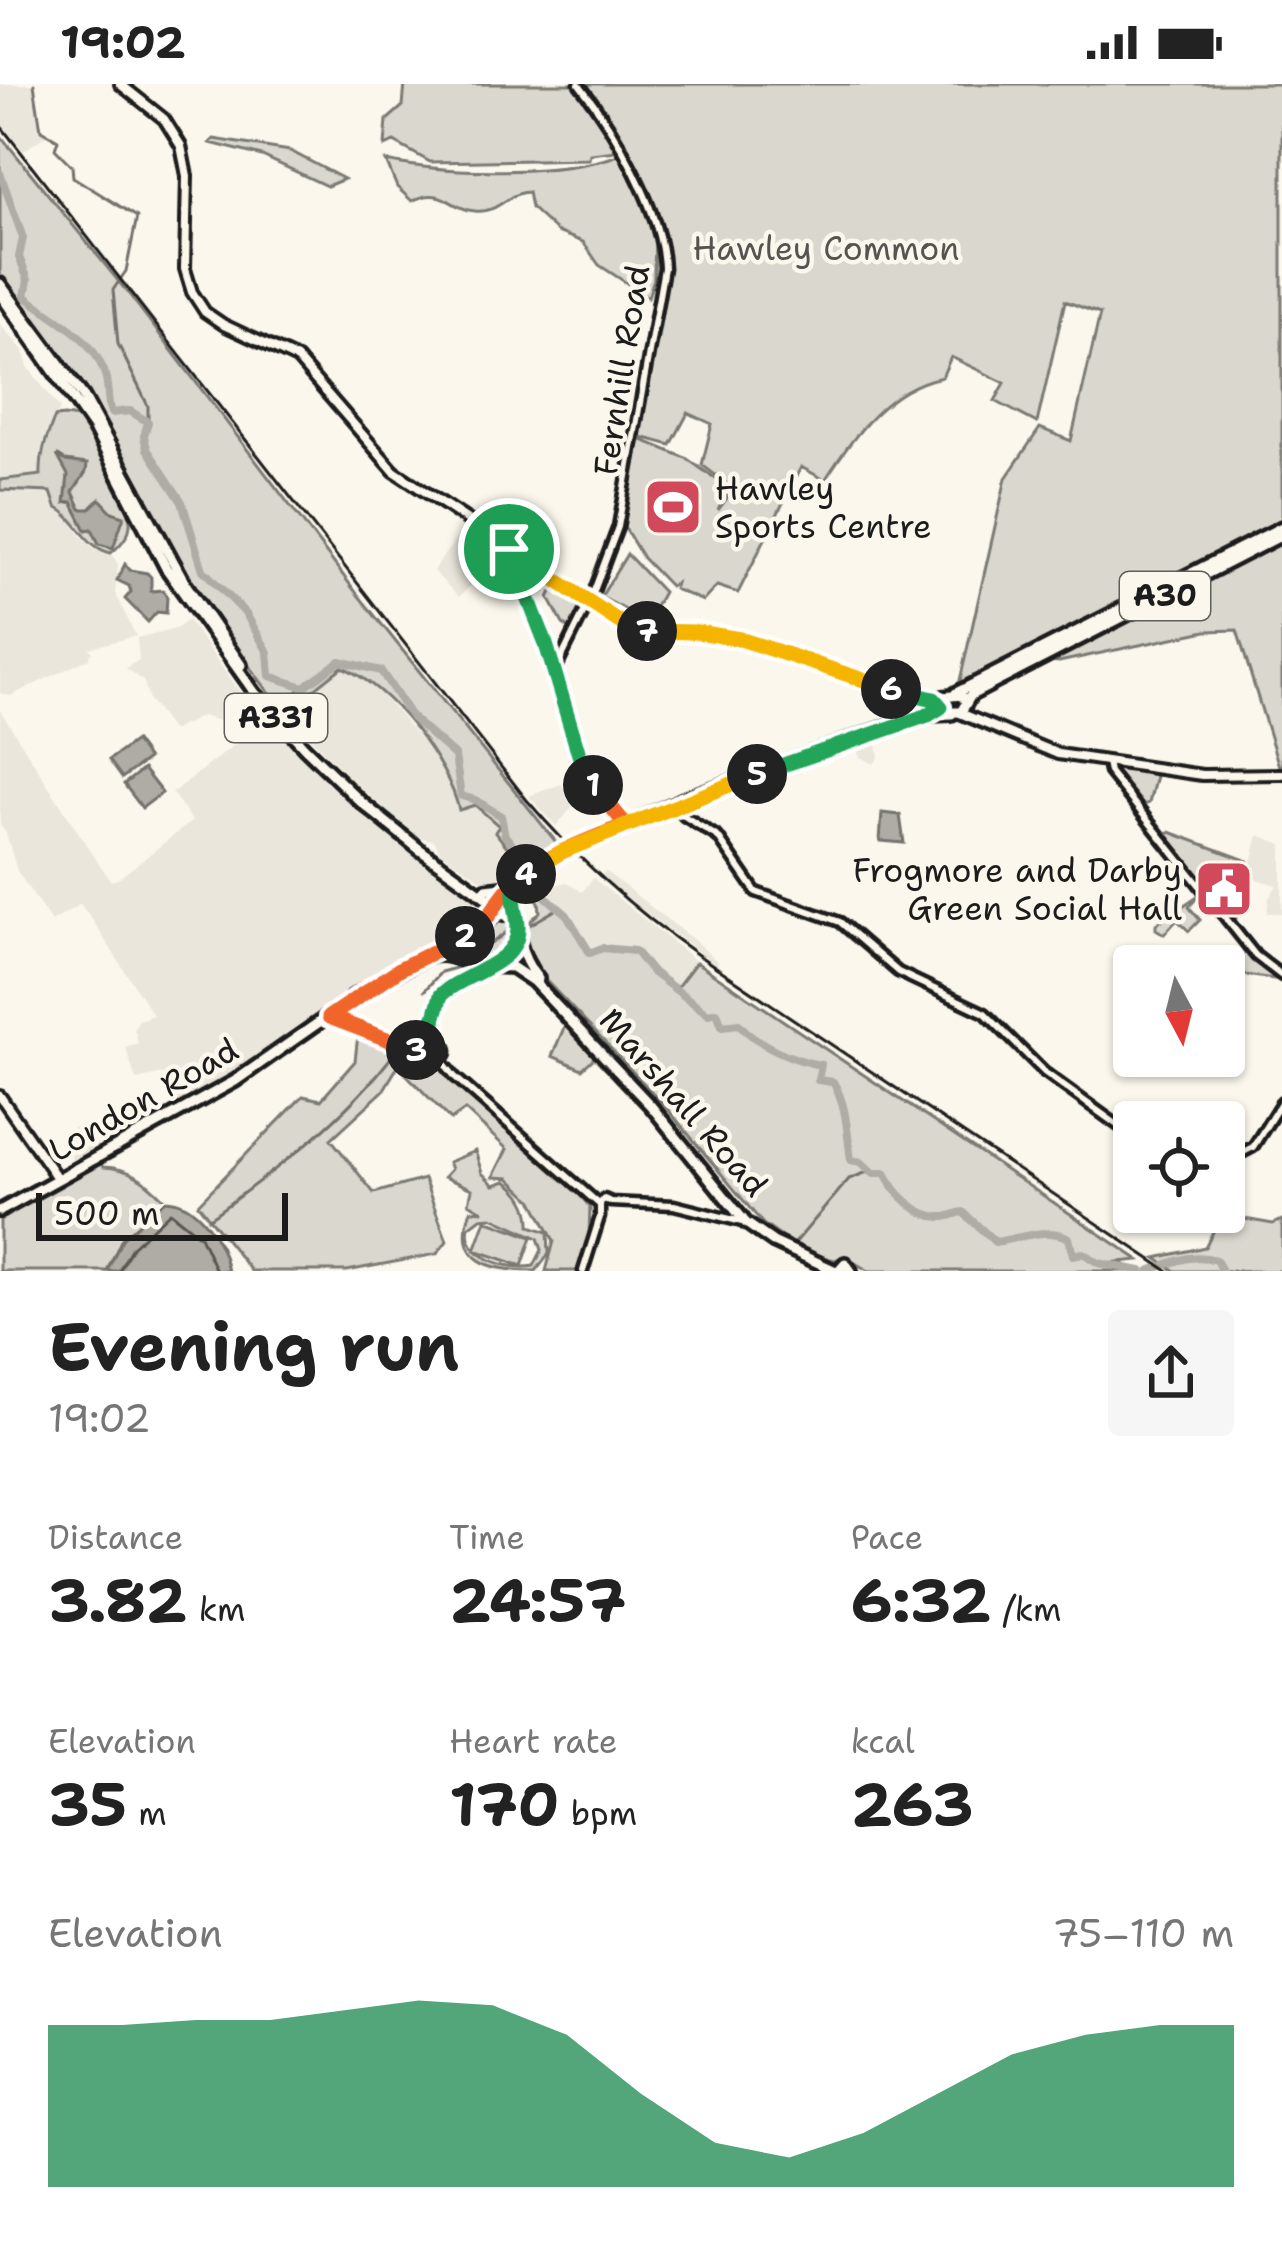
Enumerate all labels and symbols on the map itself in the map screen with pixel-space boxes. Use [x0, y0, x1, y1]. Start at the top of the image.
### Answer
park label: Hawley Common [693, 226, 959, 271]
street label: Fernhill Road [583, 261, 660, 479]
place label: Hawley Sports Centre [715, 466, 932, 549]
sports icon: Hawley Sports Centre [642, 476, 704, 538]
pin [458, 498, 560, 600]
road number: A30 [1120, 572, 1210, 620]
pin: 7 [617, 601, 677, 661]
pin: 6 [861, 659, 921, 719]
road number: A331 [225, 694, 327, 742]
pin: 5 [727, 744, 787, 804]
pin: 1 [563, 755, 623, 815]
pin: 4 [496, 844, 556, 904]
place label: Frogmore and Darby Green Social Hall [852, 848, 1182, 931]
public building icon: Frogmore and Darby Green Social Hall [1193, 858, 1255, 920]
pin: 2 [435, 906, 495, 966]
north arrow [1113, 945, 1245, 1077]
street label: Marshall Road [589, 998, 778, 1206]
pin: 3 [386, 1020, 446, 1080]
street label: London Road [40, 1027, 246, 1172]
scale bar [36, 1187, 288, 1240]

